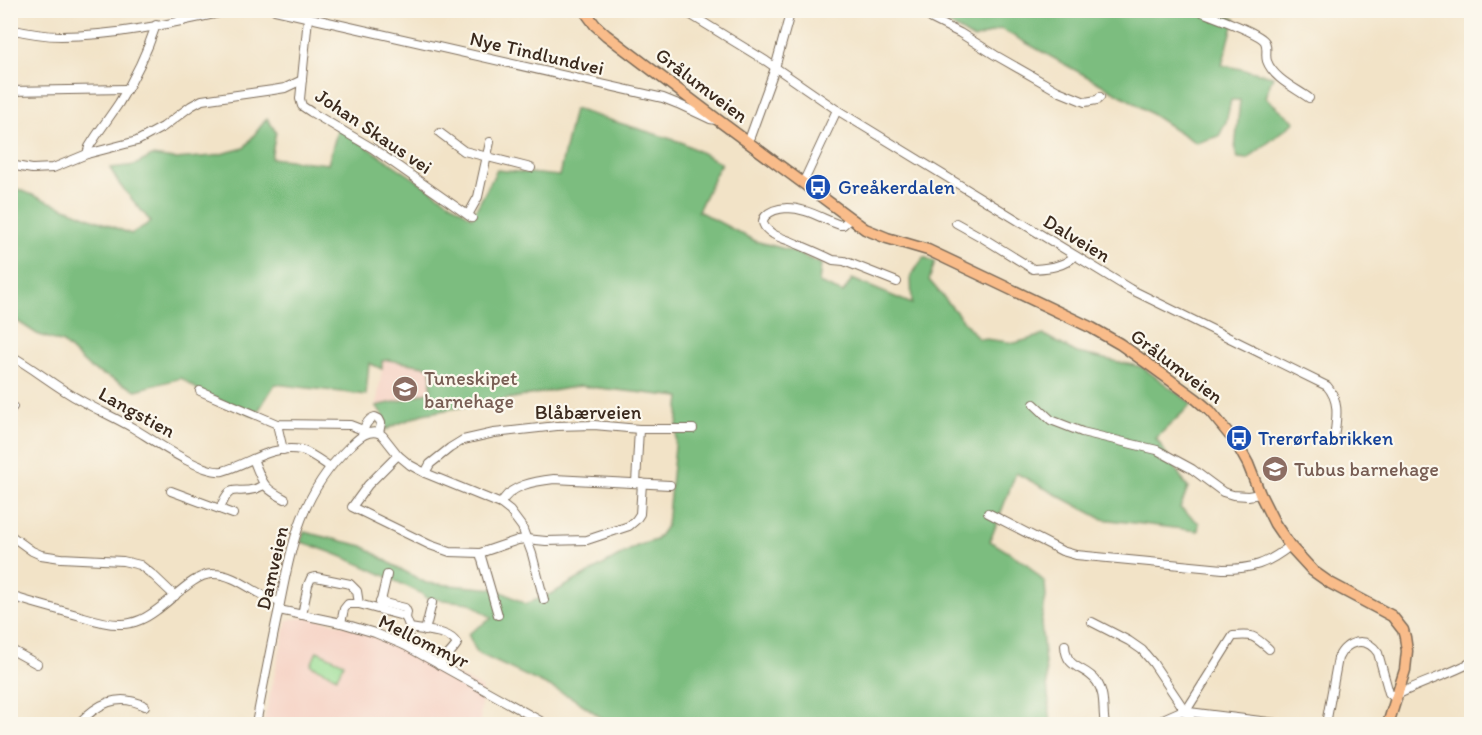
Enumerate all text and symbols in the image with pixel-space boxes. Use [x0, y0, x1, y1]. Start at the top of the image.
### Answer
street label: Nye Tindlundvei [468, 26, 606, 80]
street label: Grålumveien [651, 42, 753, 128]
street label: Johan Skaus vei [311, 83, 437, 179]
bus stop icon: Greåkerdalen [803, 172, 833, 202]
place label: Greåkerdalen [838, 175, 955, 199]
street label: Dalveien [1039, 209, 1115, 267]
street label: Grålumveien [1126, 323, 1228, 409]
place label: Tuneskipet barnehage [424, 366, 518, 413]
school or university icon: Tuneskipet barnehage [390, 374, 420, 404]
street label: Langstien [94, 381, 180, 443]
street label: Blåbærveien [535, 400, 642, 424]
bus stop icon: Trerørfabrikken [1224, 423, 1254, 453]
place label: Trerørfabrikken [1258, 426, 1393, 450]
school or university icon: Tubus barnehage [1260, 454, 1290, 484]
place label: Tubus barnehage [1294, 457, 1439, 481]
street label: Damveien [251, 524, 293, 612]
street label: Mellommyr [375, 609, 473, 673]

